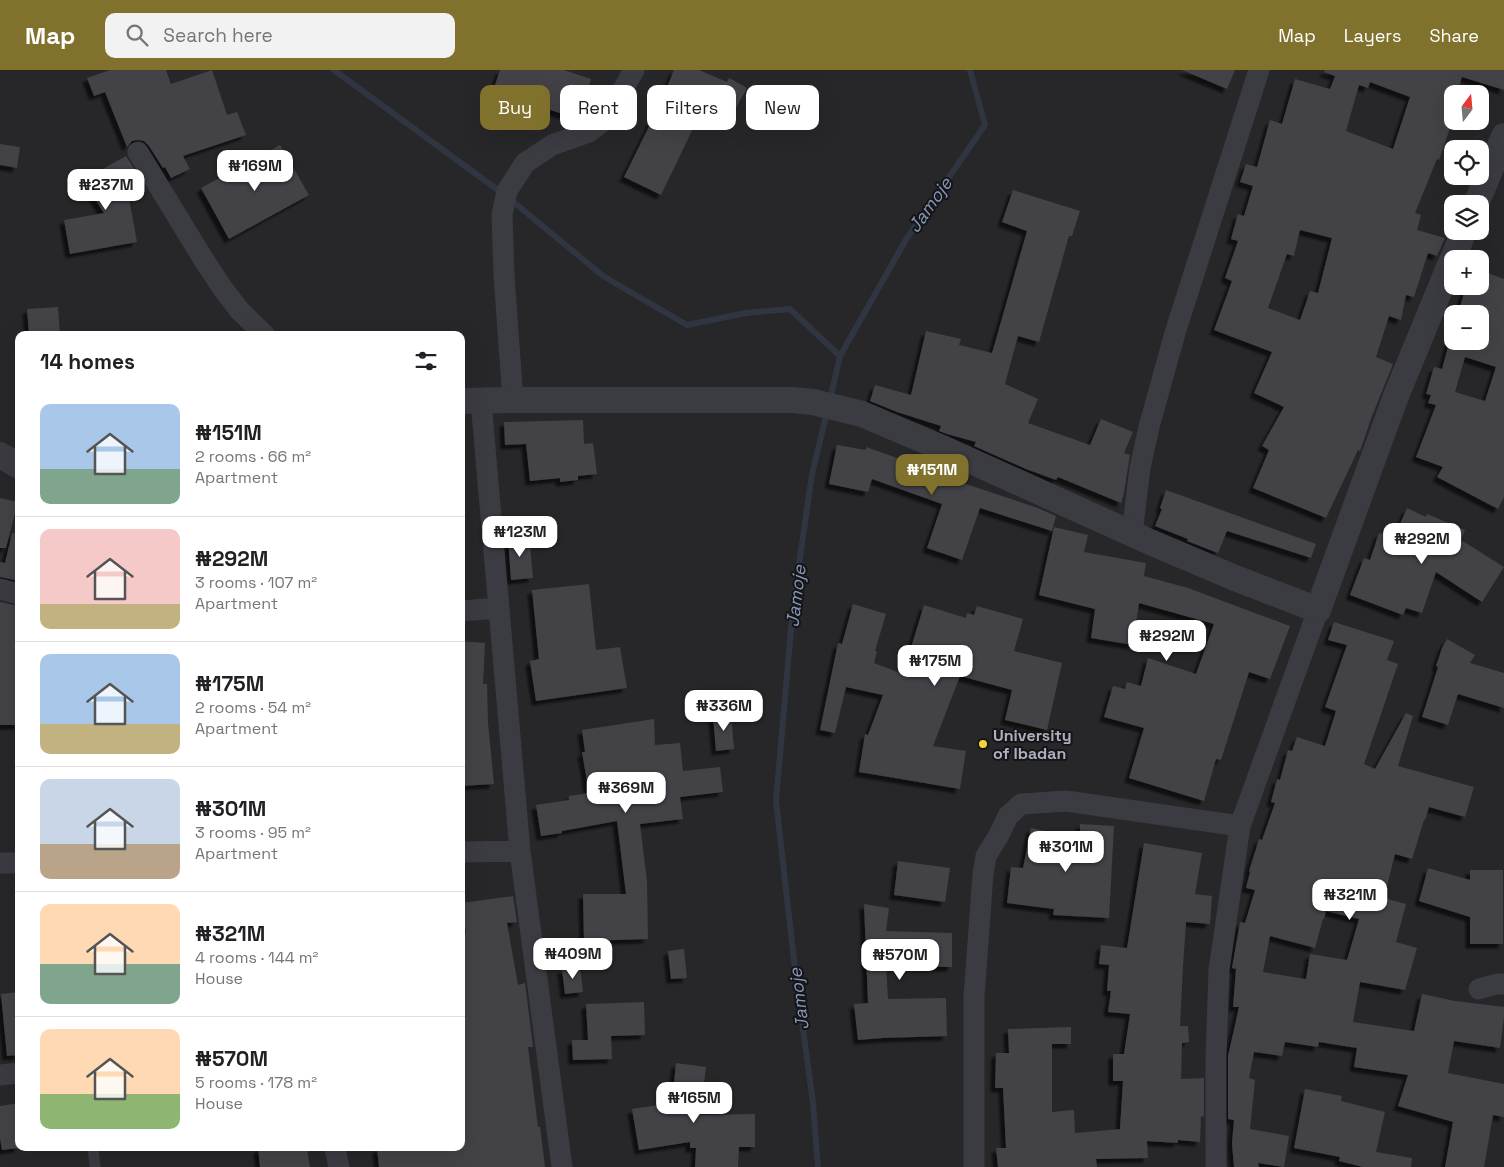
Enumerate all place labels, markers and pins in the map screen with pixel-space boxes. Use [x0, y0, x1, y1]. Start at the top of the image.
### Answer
pin: ₦169M [220, 150, 290, 192]
pin: ₦237M [71, 168, 141, 211]
pin: ₦151M [897, 454, 967, 496]
pin: ₦123M [485, 516, 555, 558]
pin: ₦292M [1387, 522, 1457, 565]
pin: ₦292M [1132, 620, 1202, 662]
pin: ₦175M [900, 644, 970, 687]
pin: ₦336M [689, 690, 759, 732]
place label: University of Ibadan [993, 725, 1072, 764]
marker: University of Ibadan [977, 738, 989, 750]
pin: ₦369M [591, 772, 661, 814]
pin: ₦301M [1031, 830, 1101, 873]
pin: ₦321M [1315, 878, 1385, 921]
pin: ₦409M [538, 938, 608, 980]
pin: ₦570M [865, 938, 935, 981]
pin: ₦165M [659, 1082, 729, 1124]

